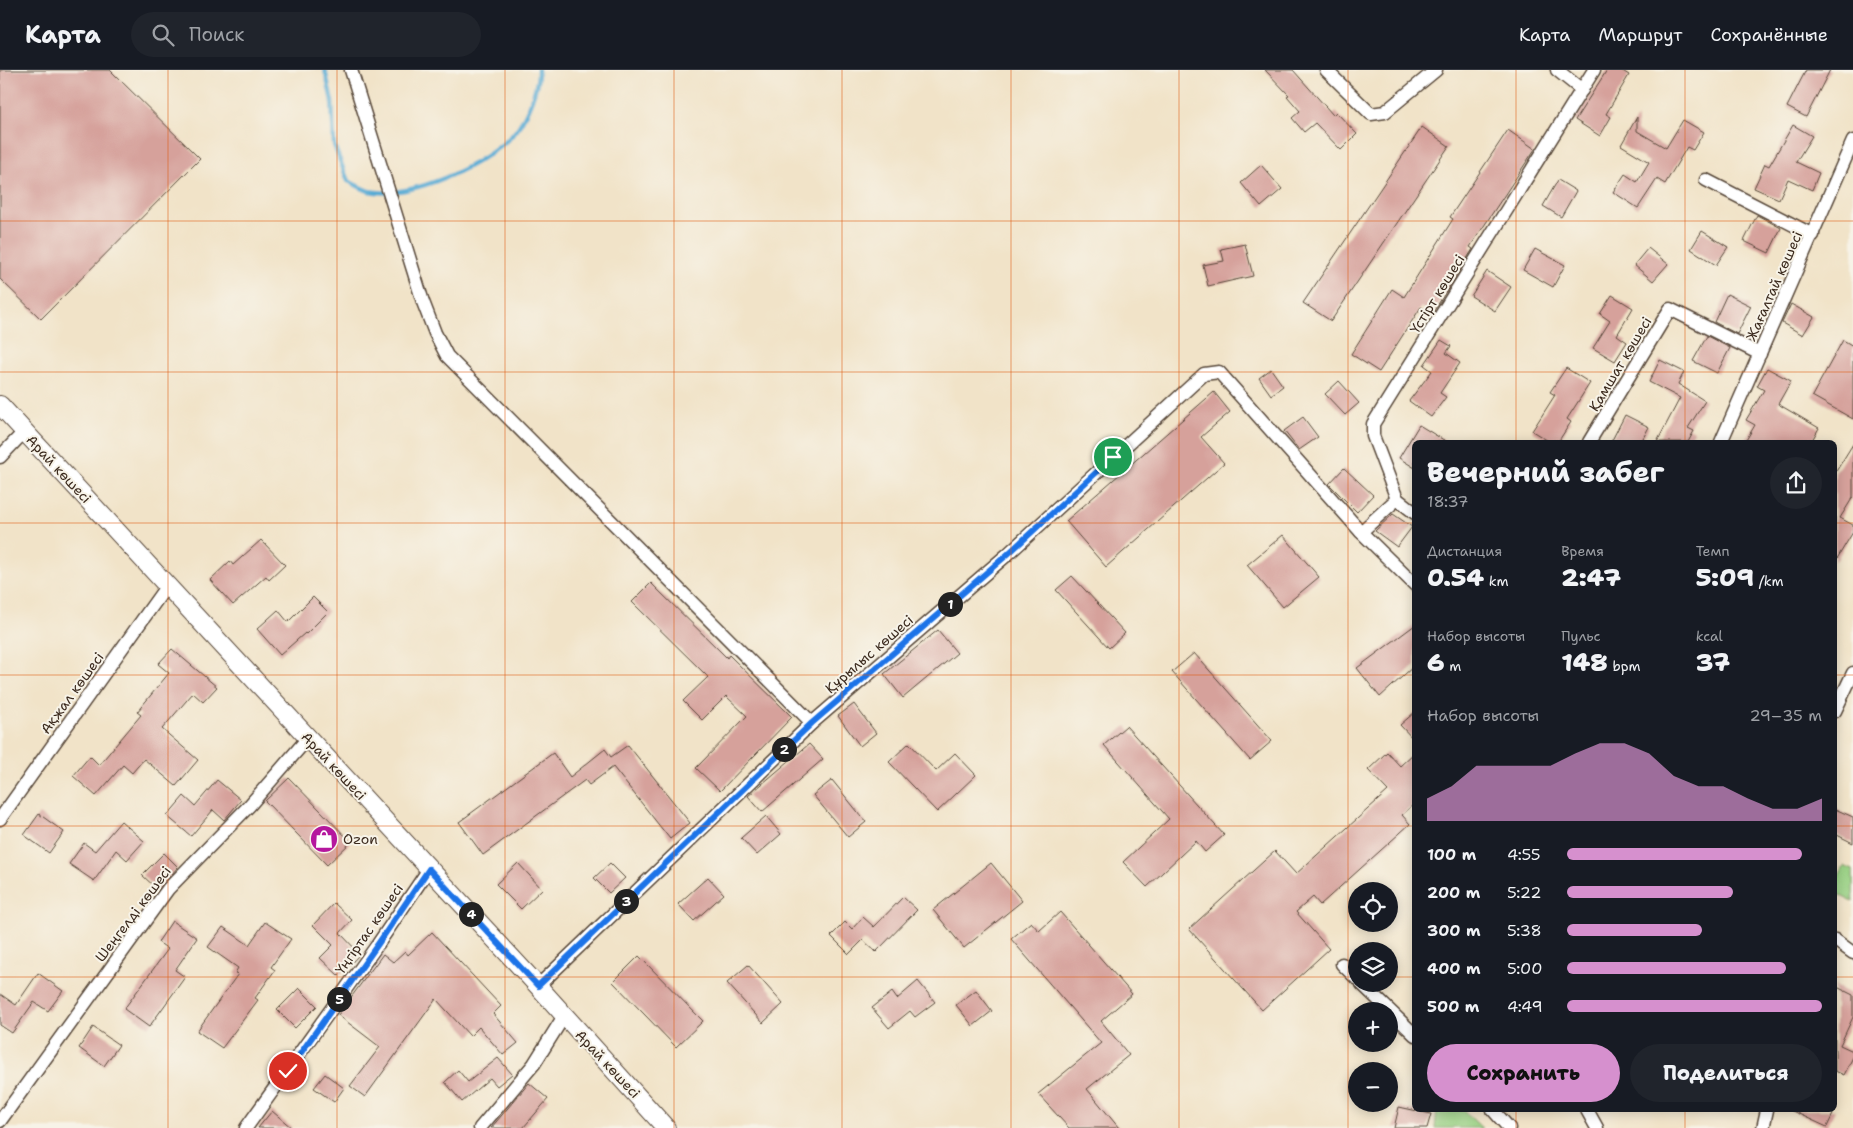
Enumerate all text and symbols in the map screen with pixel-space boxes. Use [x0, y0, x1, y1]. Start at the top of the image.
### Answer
search box [131, 12, 481, 57]
text: Карта [25, 19, 101, 51]
icon: search [149, 21, 177, 49]
text: Поиск [189, 22, 244, 47]
text: Карта [1519, 23, 1570, 47]
text: Маршрут [1598, 23, 1682, 47]
text: Сохранённые [1710, 23, 1828, 47]
street label: Жағалтай көшесі [1742, 228, 1806, 344]
street label: Үстірт көшесі [1406, 251, 1468, 337]
street label: Қамшат көшесі [1585, 313, 1655, 415]
street label: Арай көшесі [23, 431, 95, 507]
pin [1092, 436, 1134, 478]
icon: arrive [1099, 443, 1127, 471]
text: Вечерний забег [1427, 453, 1664, 491]
button: share [1770, 457, 1822, 509]
text: 18:37 [1427, 491, 1469, 512]
text: Дистанция [1427, 542, 1502, 560]
text: Время [1561, 542, 1604, 560]
text: Темп [1696, 542, 1730, 560]
text: 0.54 [1427, 560, 1484, 594]
text: 2:47 [1561, 560, 1621, 594]
text: 5:09 [1696, 560, 1754, 594]
text: km [1484, 572, 1509, 590]
text: /km [1754, 572, 1784, 590]
pin: 1 [938, 592, 962, 616]
text: 1 [947, 595, 954, 613]
street label: Құрылыс көшесі [821, 611, 917, 697]
text: Набор высоты [1427, 627, 1525, 645]
text: Пульс [1561, 627, 1601, 645]
text: kcal [1696, 627, 1723, 645]
text: 6 [1427, 645, 1445, 679]
text: 148 [1561, 645, 1608, 679]
text: 37 [1696, 645, 1730, 679]
street label: Ақжал көшесі [36, 649, 108, 737]
text: m [1445, 657, 1461, 675]
text: bpm [1608, 657, 1641, 675]
text: Набор высоты [1427, 705, 1539, 726]
text: 29–35 m [1749, 705, 1822, 726]
street label: Арай көшесі [298, 728, 370, 804]
pin: 2 [772, 736, 796, 762]
text: 2 [780, 740, 789, 758]
shop icon: Ozon [309, 824, 339, 854]
place label: Ozon [343, 830, 378, 848]
text: 100 m [1427, 844, 1476, 865]
text: 4:55 [1507, 844, 1541, 865]
street label: Шеңгелді көшесі [91, 862, 175, 966]
street label: Үңгіртас көшесі [331, 880, 407, 978]
map controls [1348, 882, 1398, 1112]
button: locate [1348, 882, 1398, 932]
text: 200 m [1427, 882, 1480, 903]
text: 5:22 [1507, 882, 1541, 903]
pin: 3 [614, 888, 638, 914]
text: 3 [622, 892, 631, 910]
pin: 4 [458, 902, 484, 926]
text: 4 [467, 905, 476, 923]
text: 300 m [1427, 920, 1481, 941]
text: 5:38 [1507, 920, 1542, 941]
button: layers [1348, 942, 1398, 992]
text: 400 m [1427, 958, 1481, 979]
text: 5:00 [1507, 958, 1542, 979]
pin: 5 [326, 986, 352, 1012]
text: 5 [335, 990, 344, 1008]
text: 500 m [1427, 996, 1479, 1017]
text: 4:49 [1507, 996, 1543, 1017]
button: + [1348, 1002, 1398, 1052]
street label: Арай көшесі [572, 1026, 644, 1102]
button: Сохранить [1427, 1044, 1620, 1102]
button: Поделиться [1630, 1044, 1822, 1102]
pin [267, 1050, 309, 1092]
icon: check [274, 1057, 302, 1085]
button: − [1348, 1062, 1398, 1112]

